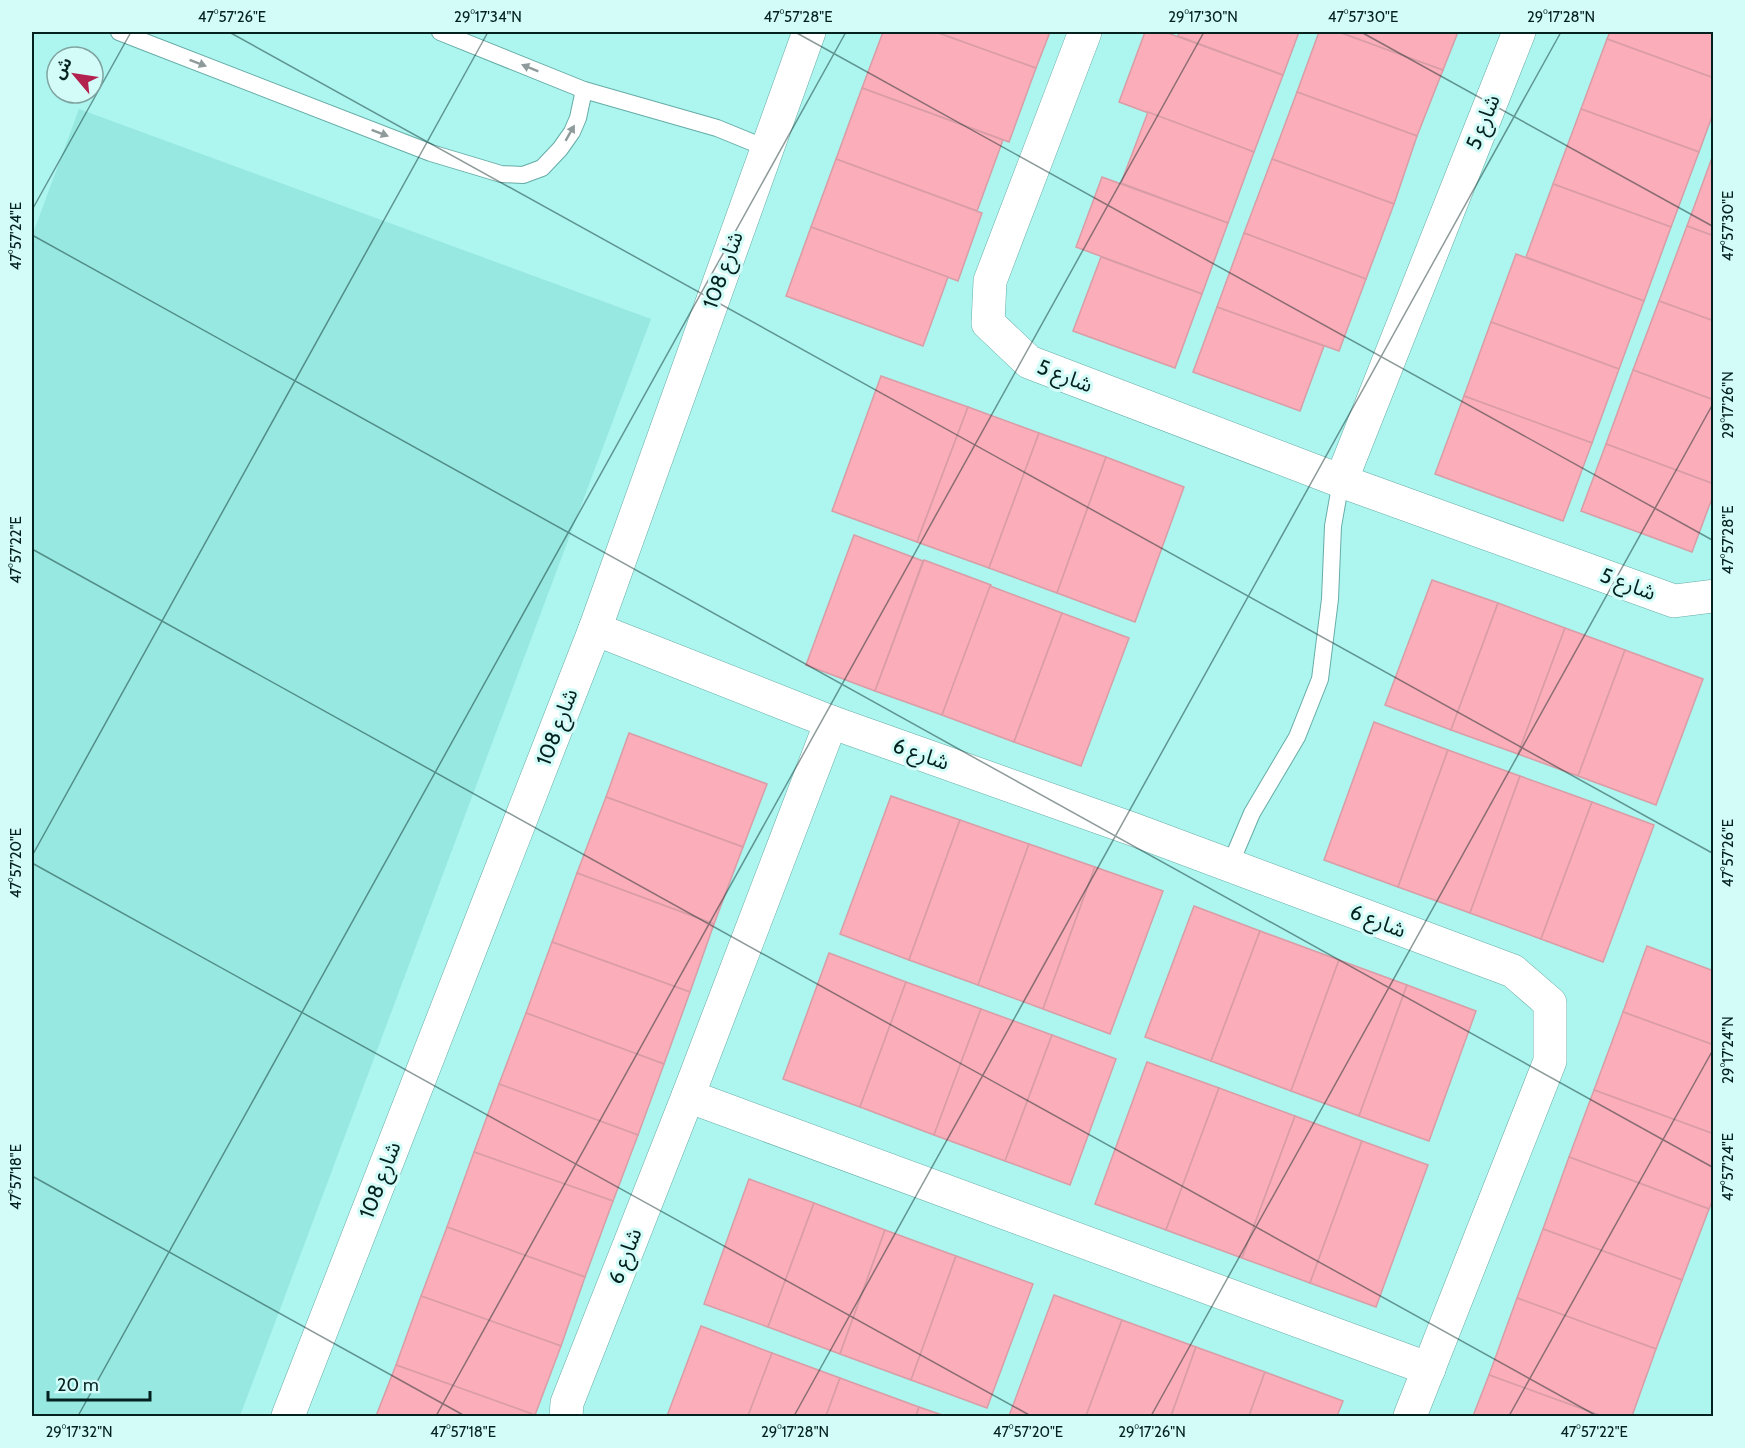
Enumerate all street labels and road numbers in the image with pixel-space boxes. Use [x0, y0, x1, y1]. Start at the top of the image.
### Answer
street label: شارع 5 [1460, 91, 1508, 154]
street label: شارع 108 [697, 228, 751, 313]
street label: شارع 5 [1033, 354, 1096, 400]
street label: شارع 5 [1596, 562, 1659, 608]
street label: شارع 108 [531, 685, 585, 770]
street label: شارع 6 [889, 732, 952, 778]
street label: شارع 6 [1346, 899, 1410, 945]
street label: شارع 108 [354, 1138, 408, 1223]
street label: شارع 6 [603, 1224, 649, 1288]

